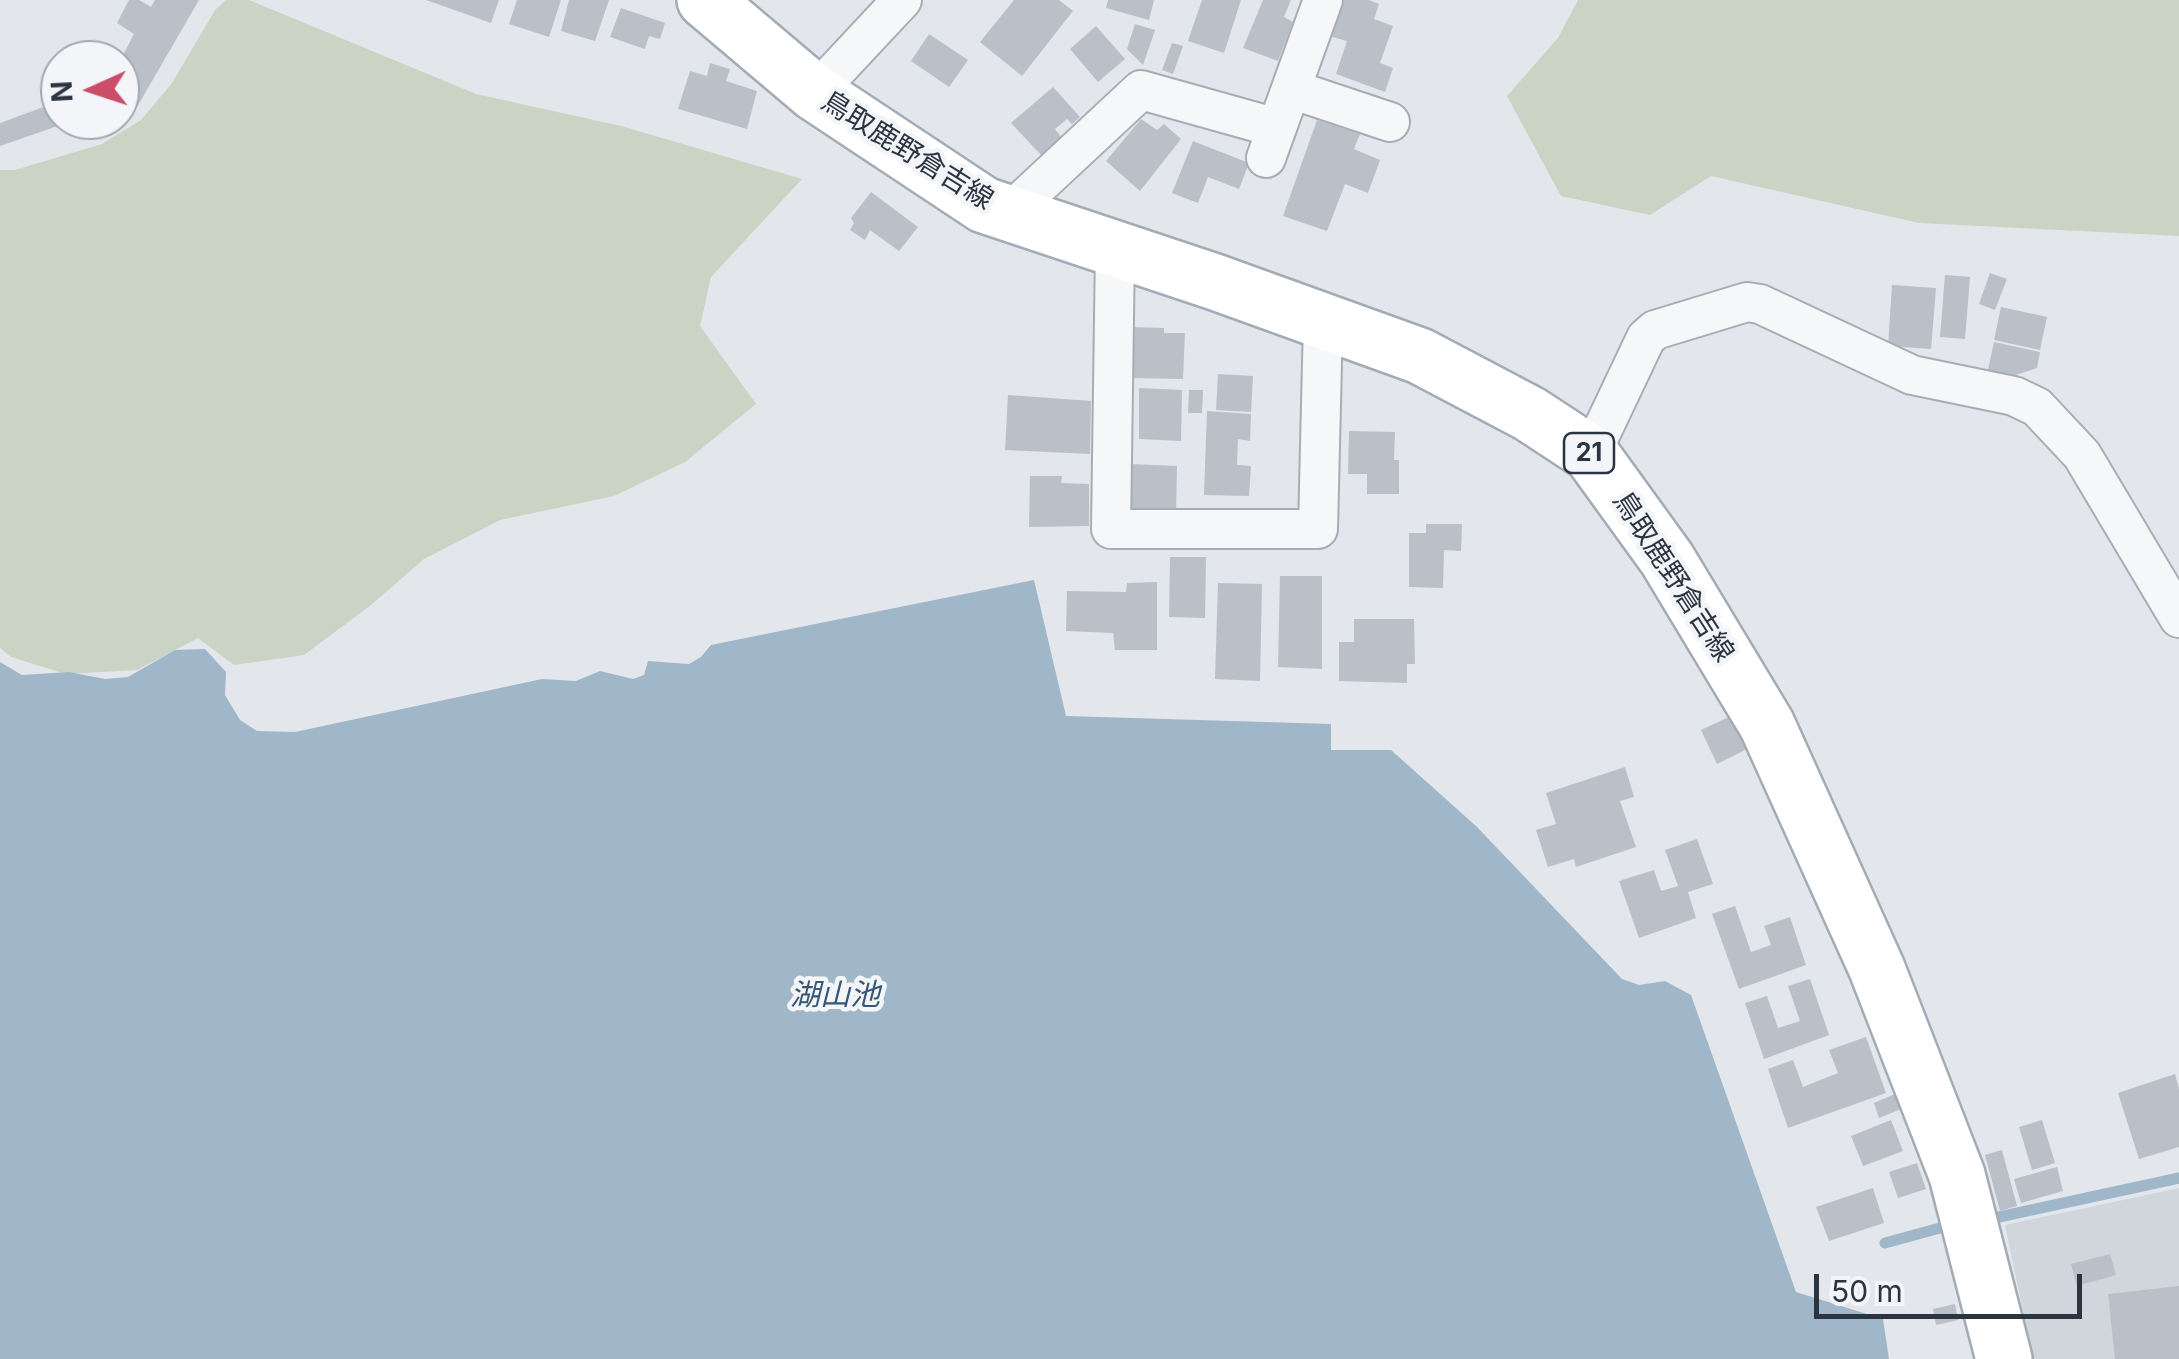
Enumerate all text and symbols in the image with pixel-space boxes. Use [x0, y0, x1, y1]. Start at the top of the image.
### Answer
north arrow [40, 40, 140, 140]
text: N [45, 80, 80, 103]
street label: 鳥取鹿野倉吉線 [815, 85, 999, 217]
road number: 21 [1564, 433, 1614, 473]
street label: 鳥取鹿野倉吉線 [1606, 486, 1740, 668]
water label: 湖山池 [790, 978, 880, 1014]
scale bar [1819, 1254, 2086, 1316]
text: 50 m [1831, 1273, 1903, 1309]

